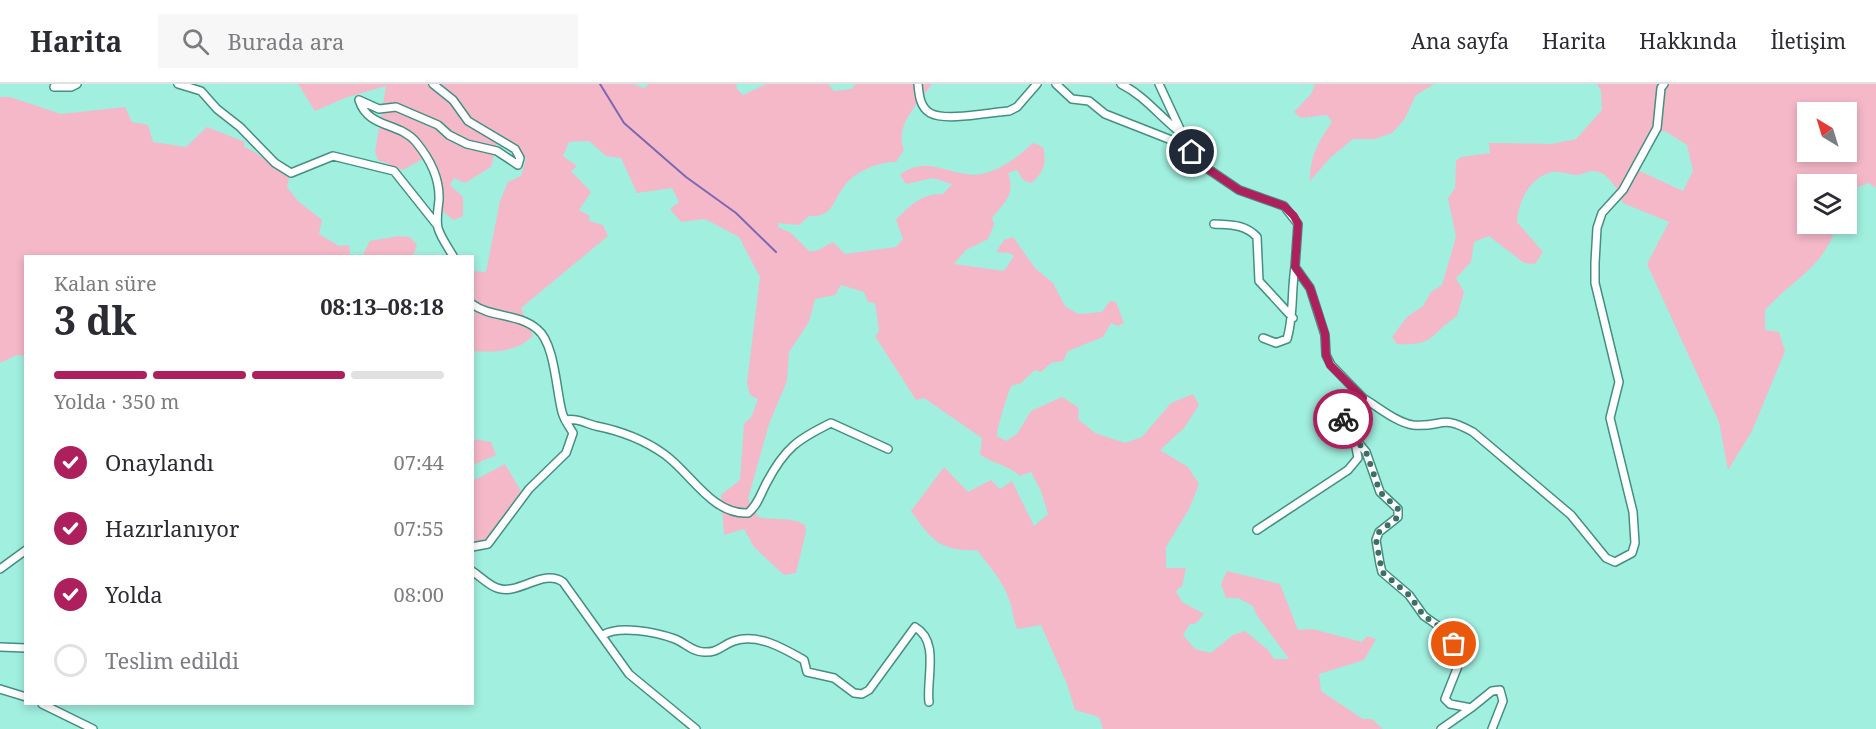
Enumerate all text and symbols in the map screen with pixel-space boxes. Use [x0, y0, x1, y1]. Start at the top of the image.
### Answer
search box [158, 14, 578, 68]
text: Harita [30, 22, 122, 60]
icon: search [179, 25, 212, 58]
text: Burada ara [227, 26, 344, 56]
text: Ana sayfa [1411, 27, 1509, 55]
text: Harita [1542, 27, 1606, 55]
text: Hakkında [1639, 27, 1737, 55]
text: İletişim [1770, 27, 1846, 55]
north arrow [1797, 102, 1857, 162]
map controls [1797, 102, 1857, 234]
pin [1166, 126, 1217, 177]
icon: home [1175, 135, 1208, 168]
button: layers [1797, 174, 1857, 234]
text: Kalan süre [54, 270, 157, 297]
text: 08:13–08:18 [320, 291, 444, 321]
text: 3 dk [54, 293, 136, 346]
text: Yolda · 350 m [54, 388, 179, 415]
courier [1313, 389, 1373, 449]
icon: bike [1327, 403, 1360, 436]
icon: check [54, 446, 87, 479]
text: Onaylandı [105, 447, 214, 477]
text: 07:44 [394, 449, 444, 476]
icon: check [54, 512, 87, 545]
text: Hazırlanıyor [105, 513, 239, 543]
text: 07:55 [394, 515, 444, 542]
icon: check [54, 578, 87, 611]
text: Yolda [105, 579, 163, 609]
text: 08:00 [394, 581, 444, 608]
pin [1428, 618, 1479, 669]
icon: bag [1437, 627, 1470, 660]
text: Teslim edildi [105, 645, 239, 675]

